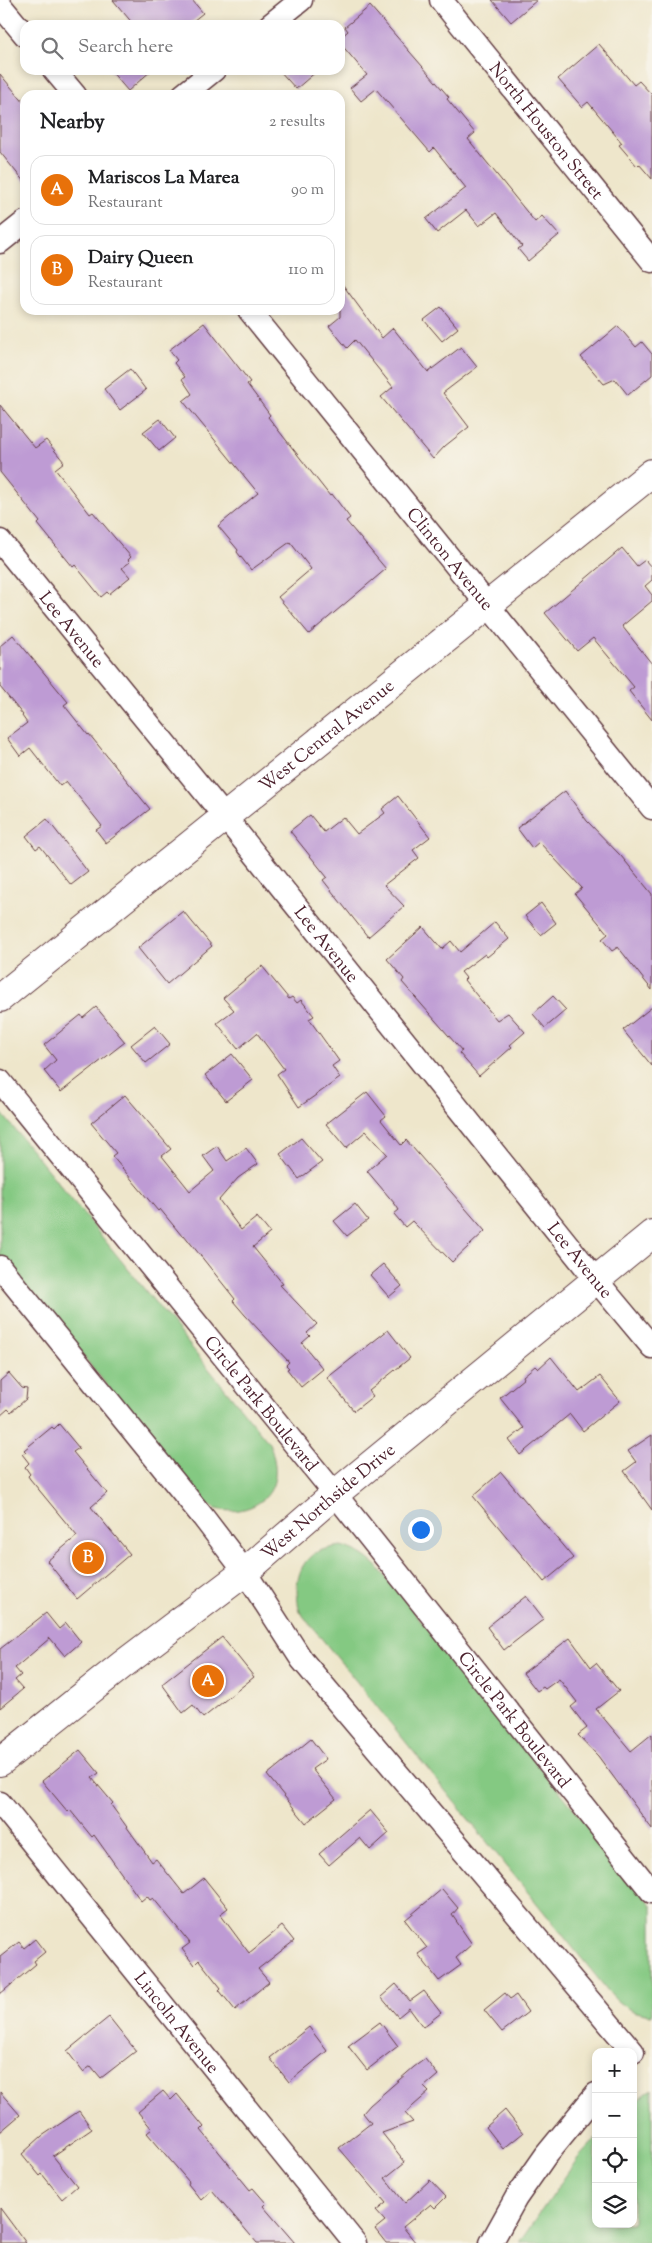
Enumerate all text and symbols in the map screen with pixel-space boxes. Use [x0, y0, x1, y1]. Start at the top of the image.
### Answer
search box [20, 20, 345, 75]
icon: search [38, 34, 66, 62]
text: Search here [78, 34, 173, 61]
street label: North Houston Street [482, 58, 609, 206]
text: Nearby [40, 108, 105, 138]
text: 2 results [269, 111, 325, 134]
text: Mariscos La Marea [88, 165, 239, 192]
text: A [51, 179, 64, 202]
text: 90 m [291, 179, 324, 202]
text: Restaurant [88, 192, 163, 215]
text: Dairy Queen [88, 245, 194, 272]
text: B [52, 259, 62, 282]
text: 110 m [288, 259, 324, 282]
text: Restaurant [88, 272, 163, 295]
street label: Clinton Avenue [399, 503, 498, 617]
street label: Lee Avenue [31, 587, 110, 674]
street label: West Central Avenue [254, 674, 401, 799]
street label: Lee Avenue [287, 901, 364, 989]
street label: Lee Avenue [540, 1218, 618, 1305]
street label: Circle Park Boulevard [197, 1331, 323, 1478]
street label: West Northside Drive [256, 1438, 402, 1567]
your location [408, 1517, 434, 1543]
pin: B [72, 1539, 104, 1577]
street label: Circle Park Boulevard [450, 1647, 576, 1795]
pin: A [192, 1662, 224, 1700]
street label: Lincoln Avenue [126, 1967, 225, 2080]
map controls [592, 2048, 637, 2228]
button: + [592, 2048, 637, 2093]
button: − [592, 2093, 637, 2138]
button: locate [592, 2138, 637, 2183]
button: layers [592, 2183, 637, 2228]

